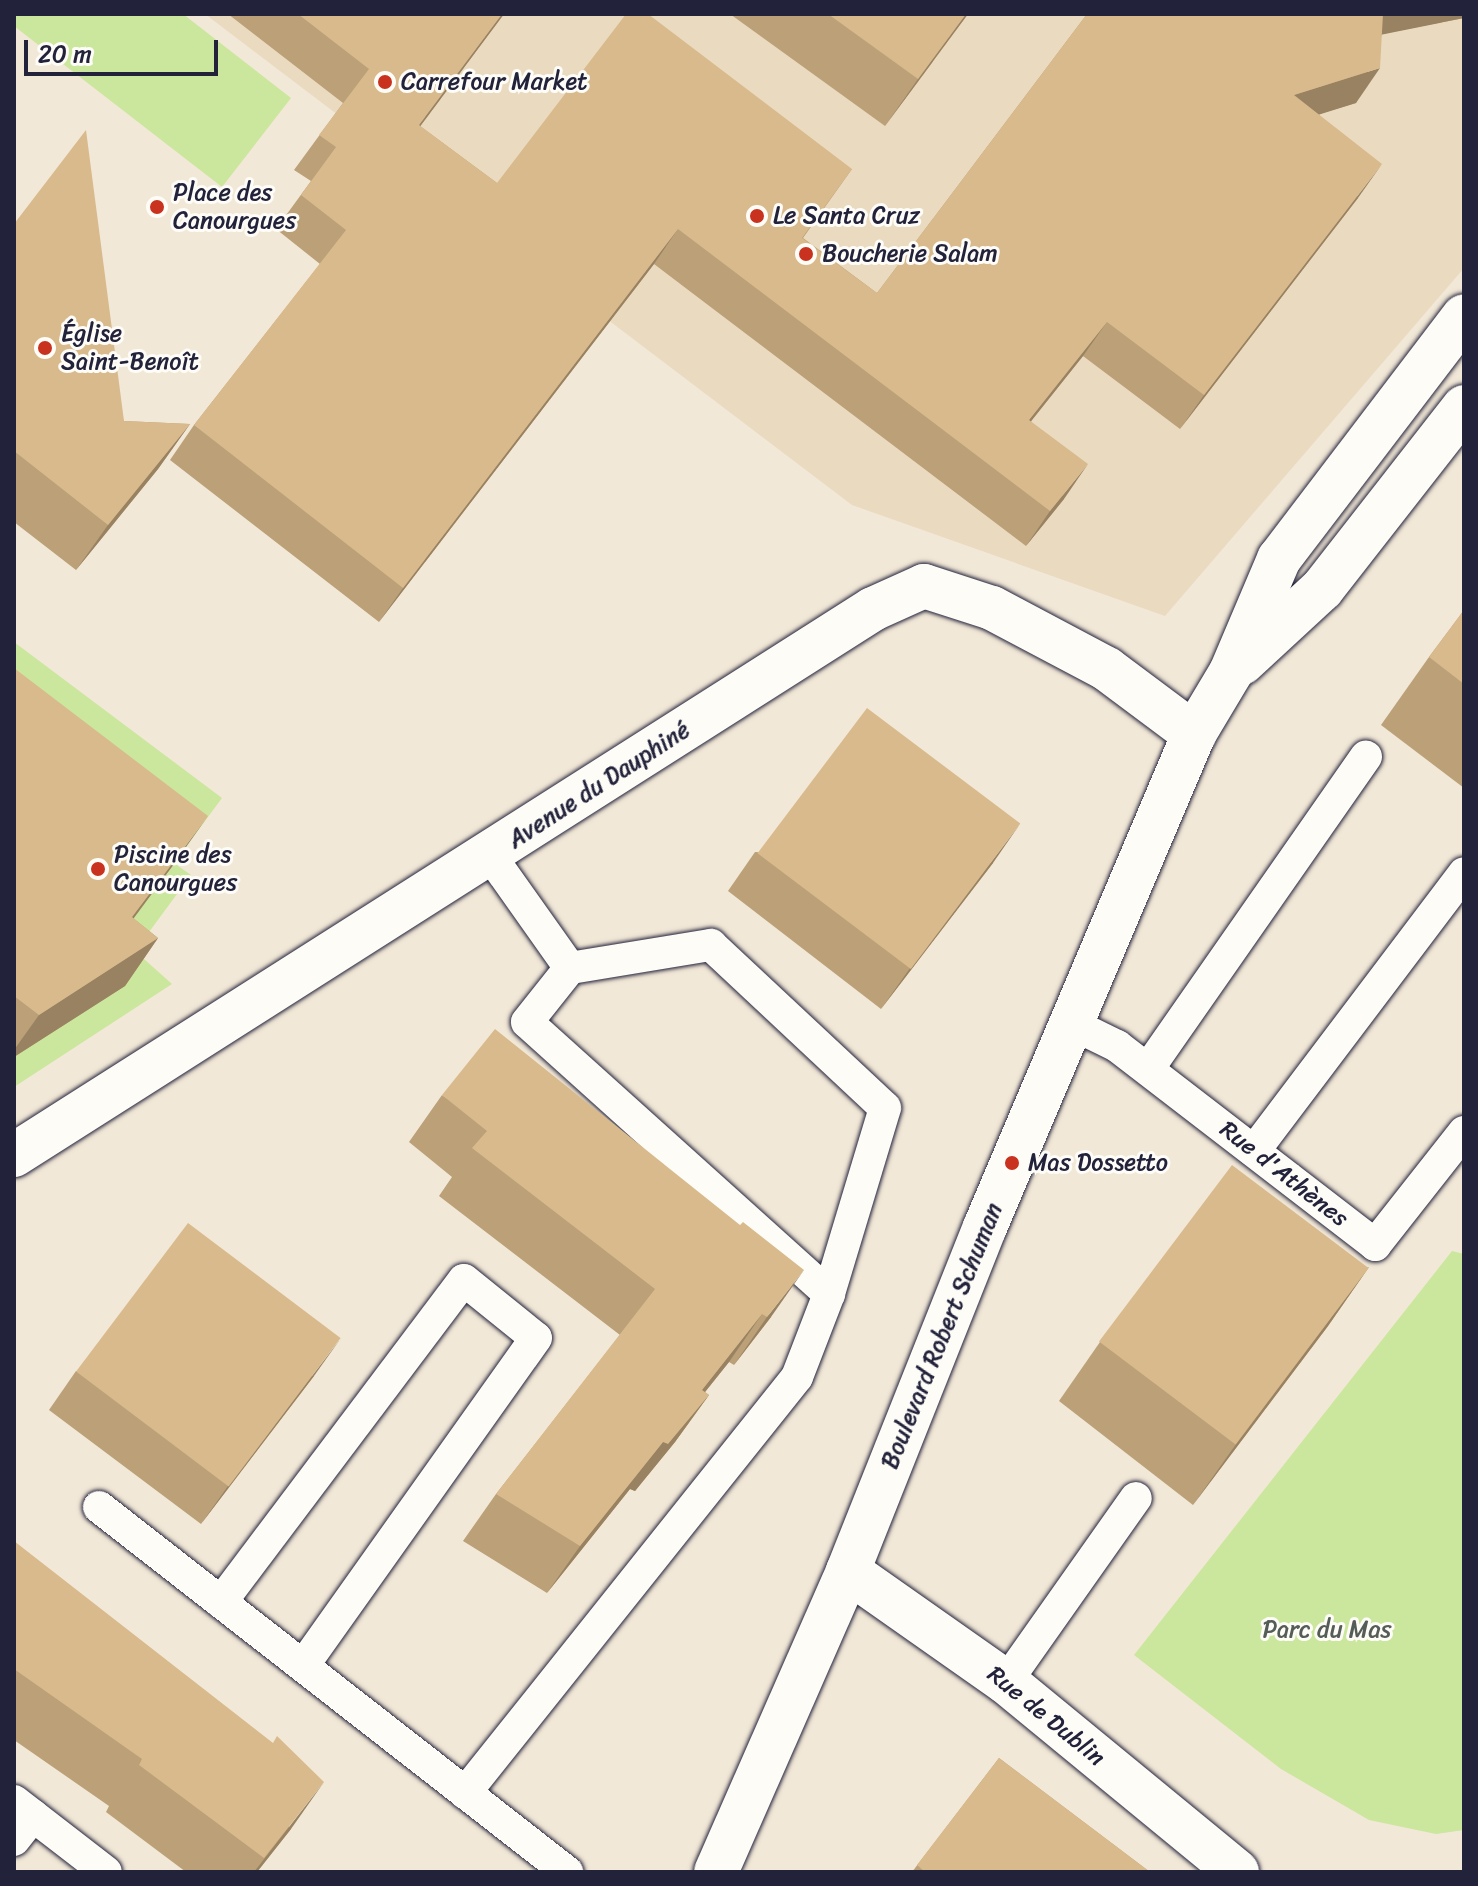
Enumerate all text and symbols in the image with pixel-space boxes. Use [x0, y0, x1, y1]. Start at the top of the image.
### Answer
scale bar [28, 24, 222, 74]
text: 20 m [38, 33, 92, 75]
place label: Carrefour Market [401, 68, 588, 96]
marker: Carrefour Market [376, 73, 394, 91]
place label: Place des Canourgues [173, 179, 296, 235]
marker: Place des Canourgues [148, 198, 166, 216]
place label: Le Santa Cruz [773, 202, 921, 230]
marker: Le Santa Cruz [748, 207, 766, 225]
place label: Boucherie Salam [822, 240, 998, 268]
marker: Boucherie Salam [797, 245, 815, 263]
place label: Église Saint-Benoît [61, 320, 199, 376]
marker: Église Saint-Benoît [36, 339, 54, 357]
street label: Avenue du Dauphiné [503, 715, 695, 855]
place label: Piscine des Canourgues [114, 841, 237, 897]
marker: Piscine des Canourgues [89, 860, 107, 878]
street label: Rue d'Athènes [1214, 1115, 1354, 1233]
place label: Mas Dossetto [1028, 1149, 1170, 1177]
marker: Mas Dossetto [1003, 1154, 1021, 1172]
street label: Boulevard Robert Schuman [875, 1199, 1009, 1473]
park label: Parc du Mas [1262, 1616, 1392, 1644]
street label: Rue de Dublin [981, 1659, 1111, 1773]

